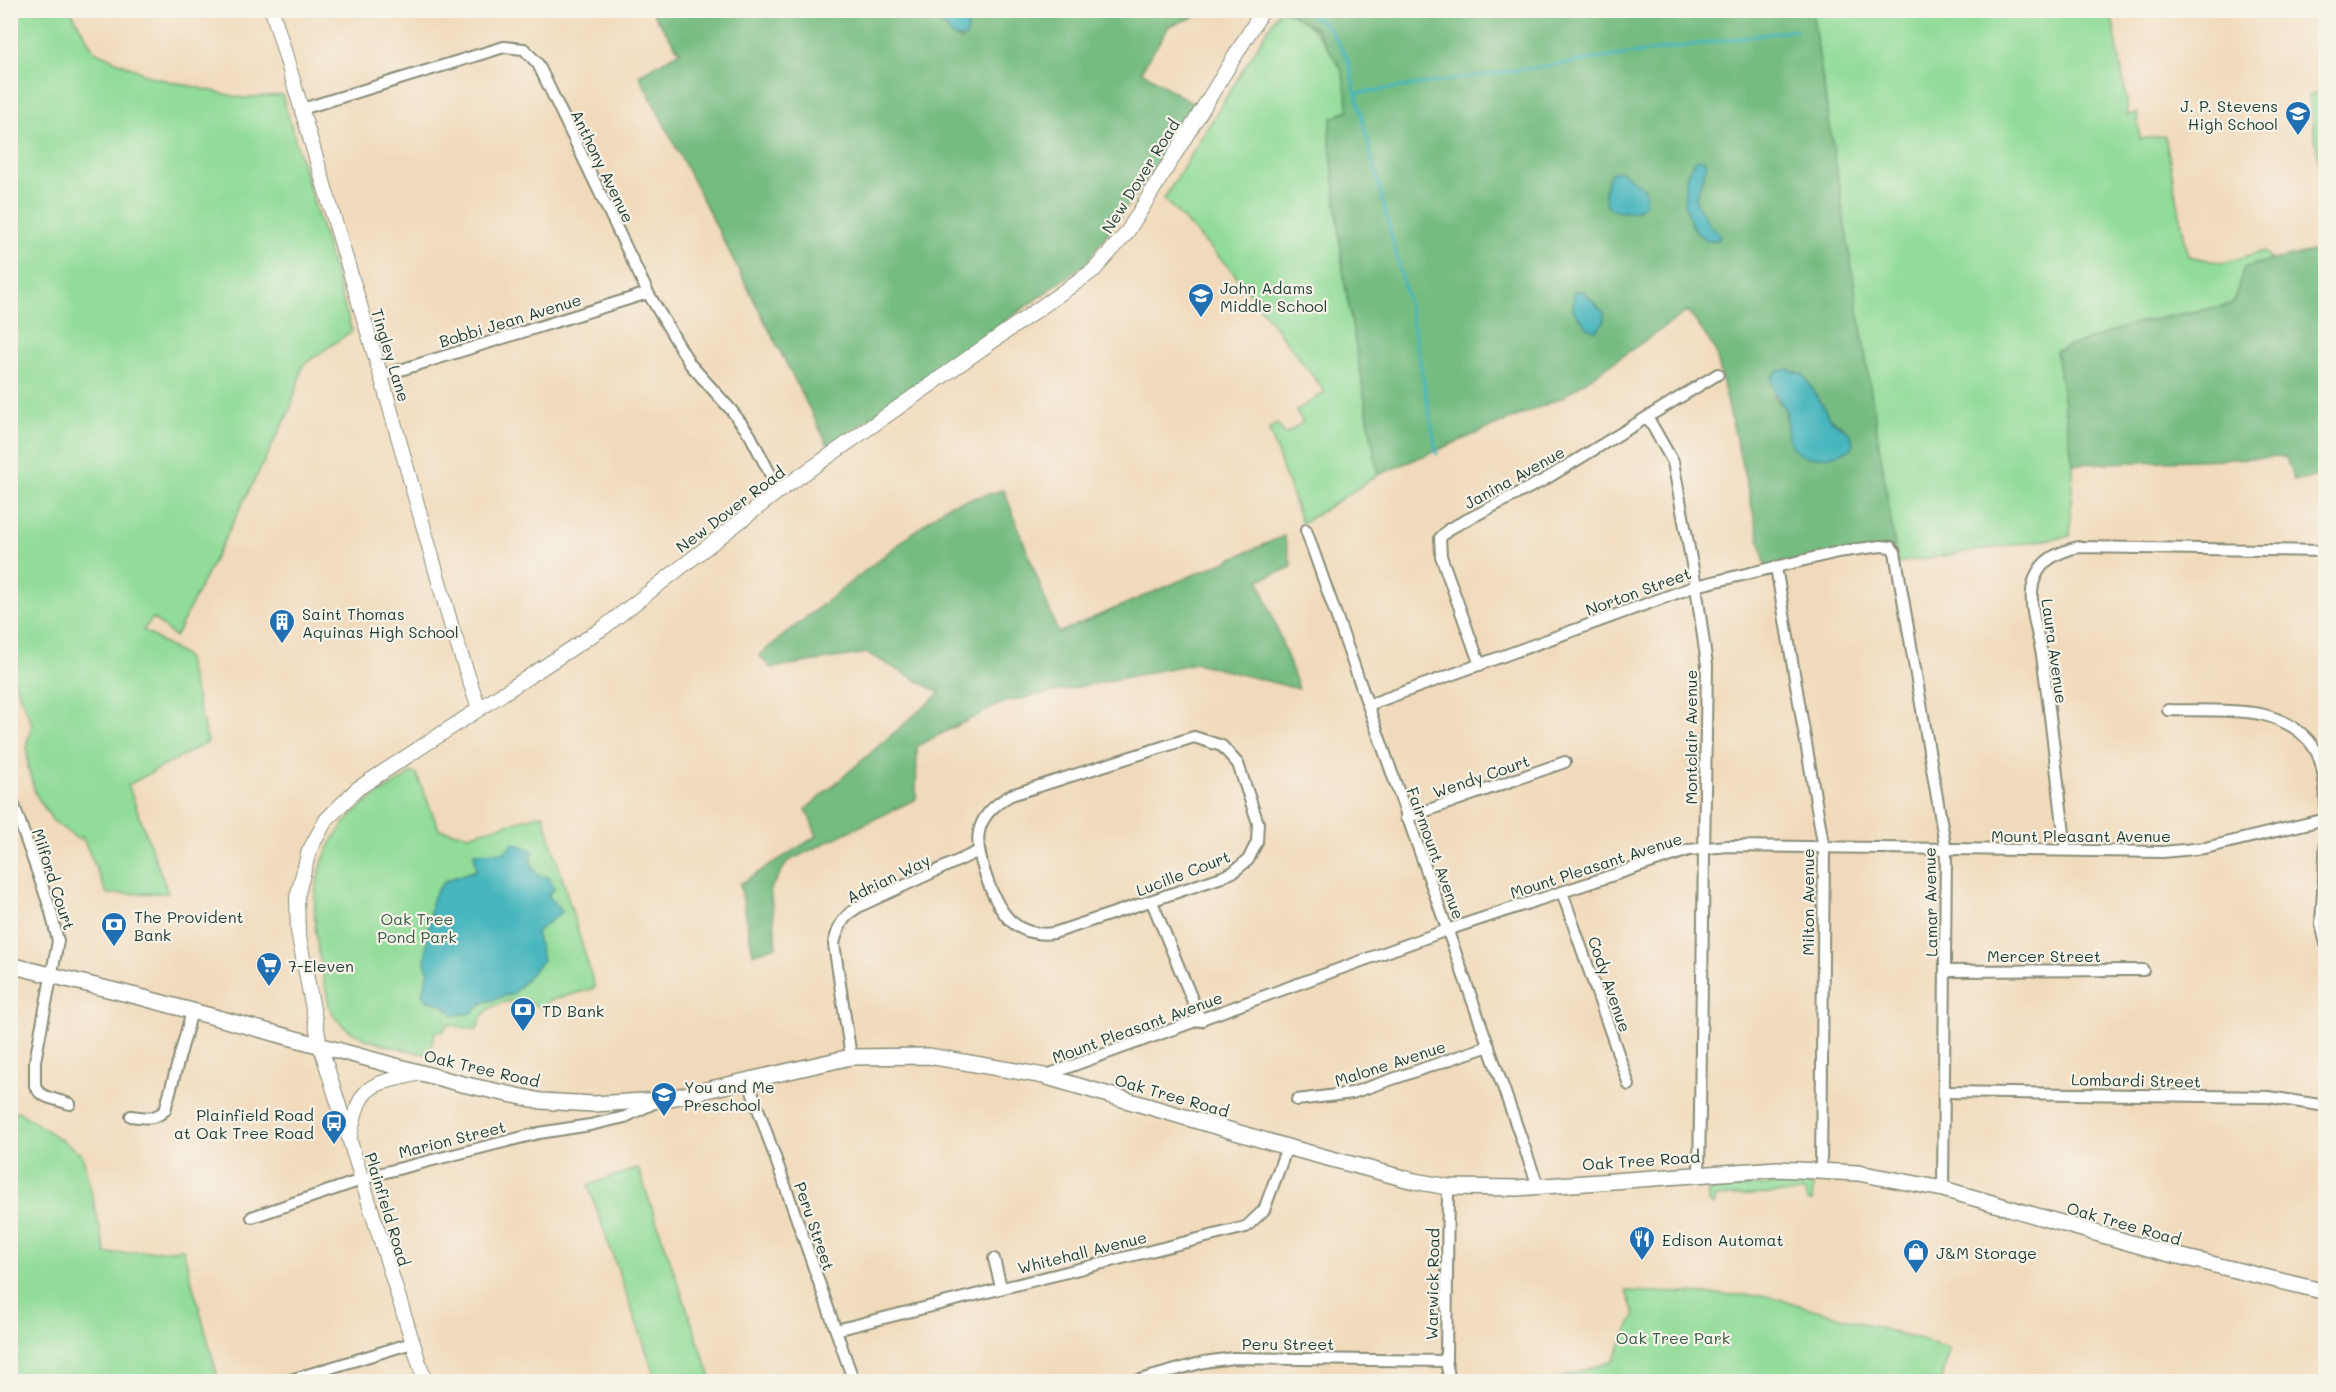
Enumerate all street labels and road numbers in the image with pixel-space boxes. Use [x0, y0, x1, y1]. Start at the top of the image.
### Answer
street label: Anthony Avenue [567, 106, 639, 226]
street label: New Dover Road [1096, 115, 1184, 237]
street label: Bobbi Jean Avenue [436, 288, 584, 352]
street label: Tingley Lane [367, 306, 415, 404]
street label: Janina Avenue [1460, 441, 1568, 513]
street label: New Dover Road [671, 461, 789, 557]
street label: Norton Street [1582, 562, 1694, 620]
street label: Laura Avenue [2037, 597, 2073, 705]
street label: Montclair Avenue [1680, 670, 1701, 804]
street label: Wendy Court [1430, 750, 1532, 802]
street label: Fairmount Avenue [1402, 784, 1470, 922]
street label: Mount Pleasant Avenue [1991, 825, 2171, 846]
street label: Milford Court [28, 826, 80, 932]
street label: Mount Pleasant Avenue [1507, 827, 1685, 903]
street label: Lucille Court [1133, 845, 1233, 901]
street label: Lamar Avenue [1919, 847, 1941, 957]
street label: Milton Avenue [1797, 848, 1818, 956]
street label: Adrian Way [843, 849, 933, 907]
street label: Cody Avenue [1584, 933, 1636, 1035]
street label: Mercer Street [1987, 945, 2101, 966]
street label: Mount Pleasant Avenue [1049, 986, 1225, 1068]
street label: Malone Avenue [1332, 1035, 1448, 1091]
street label: Oak Tree Road [422, 1044, 542, 1092]
street label: Lombardi Street [2071, 1068, 2201, 1092]
street label: Oak Tree Road [1112, 1069, 1232, 1121]
street label: Marion Street [396, 1115, 508, 1163]
street label: Oak Tree Road [1581, 1145, 1701, 1175]
street label: Plainfield Road [361, 1150, 415, 1268]
street label: Peru Street [790, 1179, 840, 1273]
street label: Oak Tree Road [2064, 1197, 2184, 1249]
street label: Whitehall Avenue [1015, 1226, 1149, 1278]
street label: Warwick Road [1421, 1228, 1443, 1340]
street label: Peru Street [1242, 1333, 1334, 1354]

